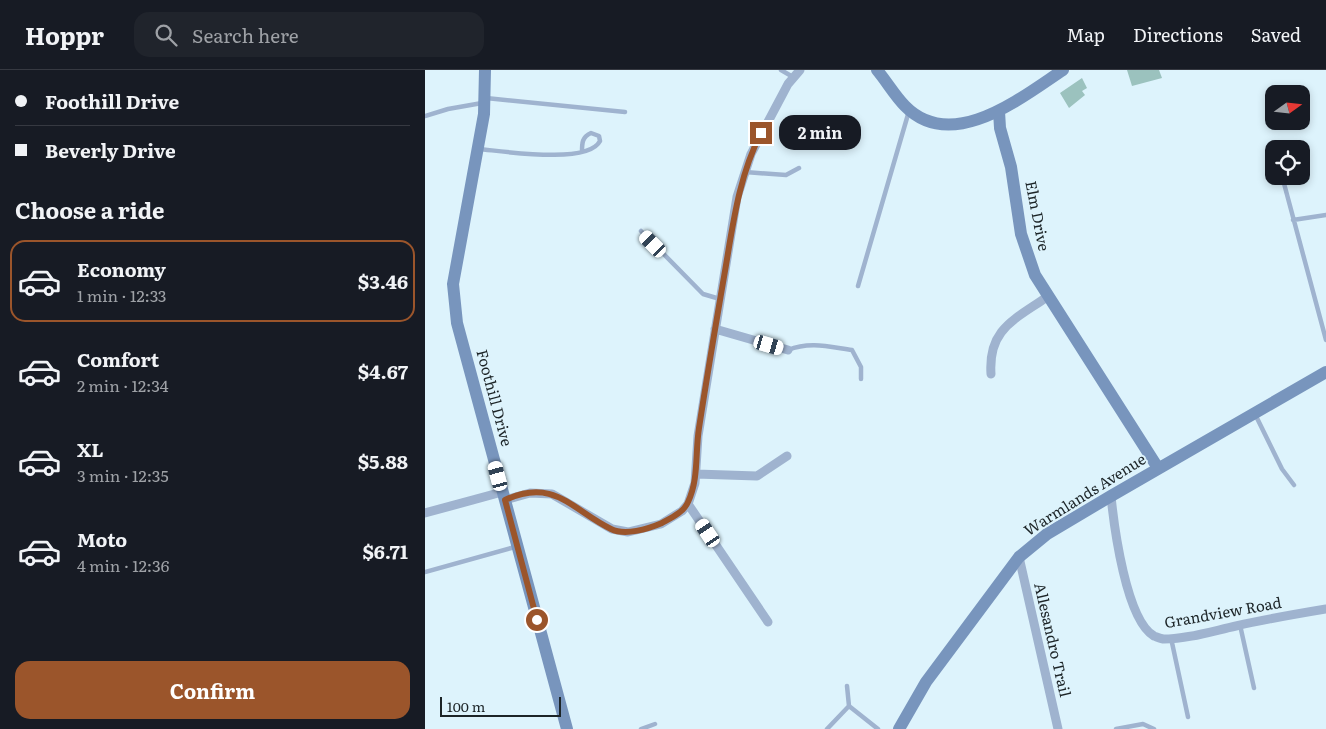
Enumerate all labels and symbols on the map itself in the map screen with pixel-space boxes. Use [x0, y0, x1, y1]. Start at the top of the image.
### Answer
north arrow [1265, 85, 1310, 130]
callout: 2 min [779, 116, 861, 150]
route end [750, 122, 772, 144]
street label: Elm Drive [1020, 178, 1057, 253]
car [637, 228, 668, 260]
car [752, 334, 785, 356]
street label: Foothill Drive [471, 347, 519, 449]
street label: Warmlands Avenue [1019, 447, 1150, 541]
car [486, 460, 509, 492]
car [693, 516, 722, 550]
street label: Allesandro Trail [1029, 580, 1078, 699]
street label: Grandview Road [1162, 590, 1283, 633]
route start [526, 609, 548, 631]
scale bar [440, 694, 561, 717]

